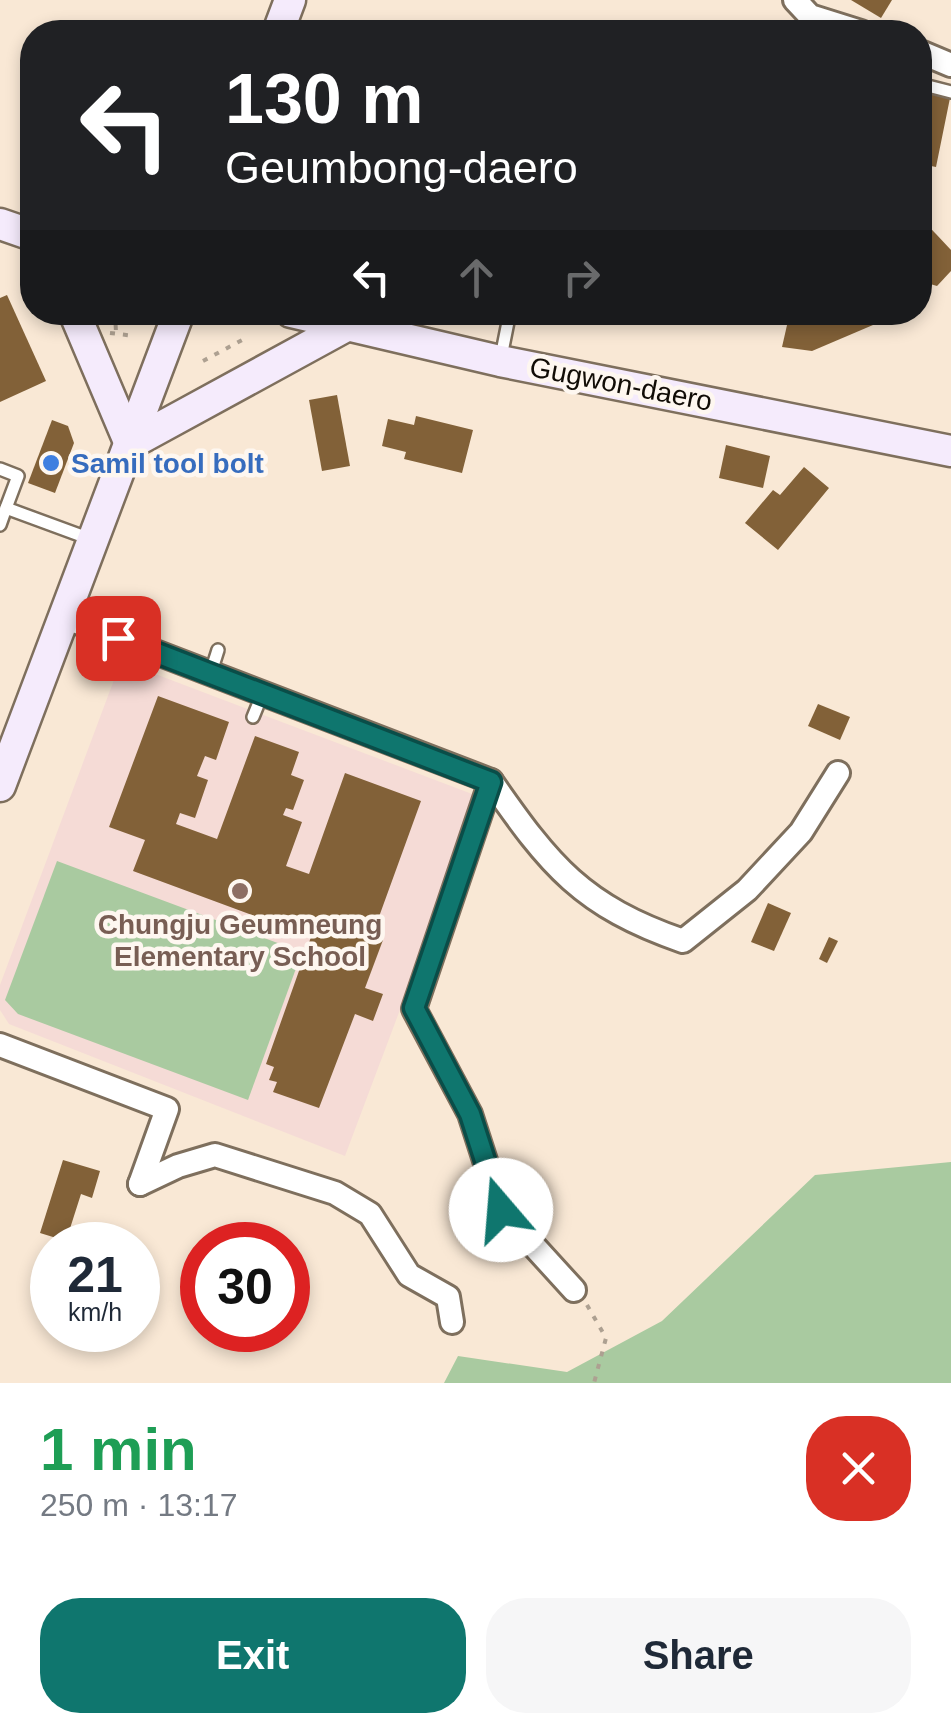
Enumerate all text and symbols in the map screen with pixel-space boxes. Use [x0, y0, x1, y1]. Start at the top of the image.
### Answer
icon: left [60, 60, 190, 190]
text: 130 m [225, 60, 423, 138]
text: Geumbong-daero [225, 142, 578, 193]
icon: left [344, 250, 399, 305]
icon: ahead [449, 250, 504, 305]
icon: right [554, 250, 609, 305]
street label: Gugwon-daero [527, 351, 715, 417]
place label: Samil tool bolt [71, 448, 264, 479]
marker: Samil tool bolt [40, 452, 62, 474]
pin [76, 596, 161, 681]
icon: arrive [91, 611, 146, 666]
marker: Chungju Geumneung Elementary School [229, 880, 251, 902]
place label: Chungju Geumneung Elementary School [98, 909, 382, 972]
position arrow [449, 1158, 553, 1262]
speed limit sign: 30 [180, 1222, 310, 1352]
text: 21 [67, 1247, 123, 1303]
text: km/h [68, 1298, 122, 1326]
text: 1 min [40, 1416, 197, 1483]
button: close [806, 1416, 911, 1521]
text: 250 m · 13:17 [40, 1487, 237, 1523]
button: Exit [40, 1598, 466, 1713]
button: Share [486, 1598, 911, 1713]

